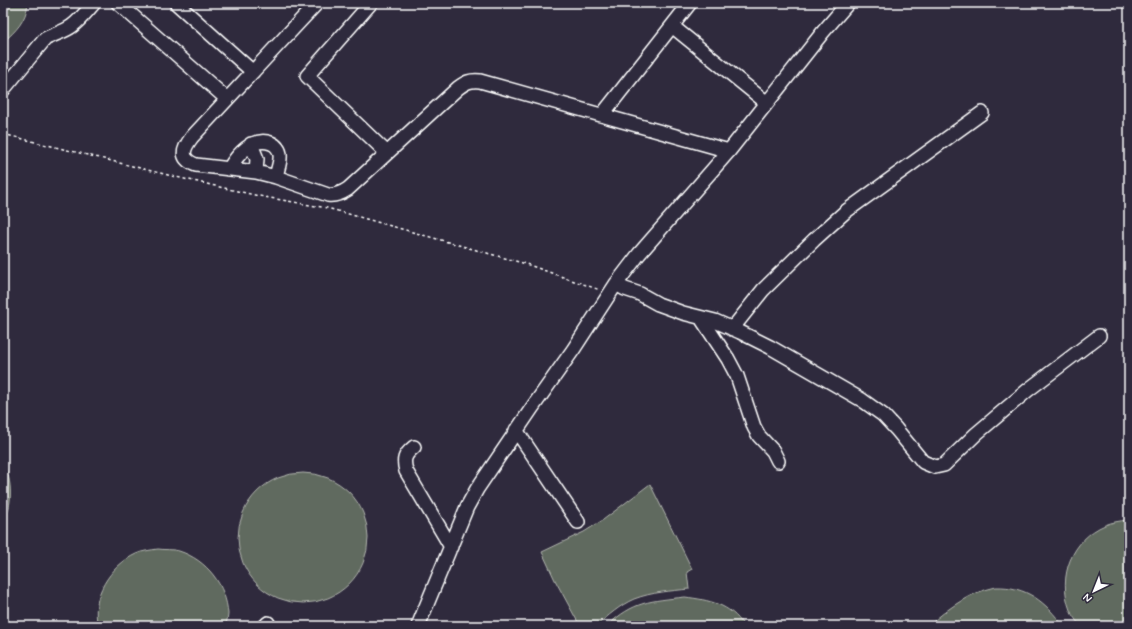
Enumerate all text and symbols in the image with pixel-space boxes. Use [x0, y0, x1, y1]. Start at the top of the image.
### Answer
north arrow [1074, 571, 1114, 611]
text: N [1080, 590, 1095, 605]

